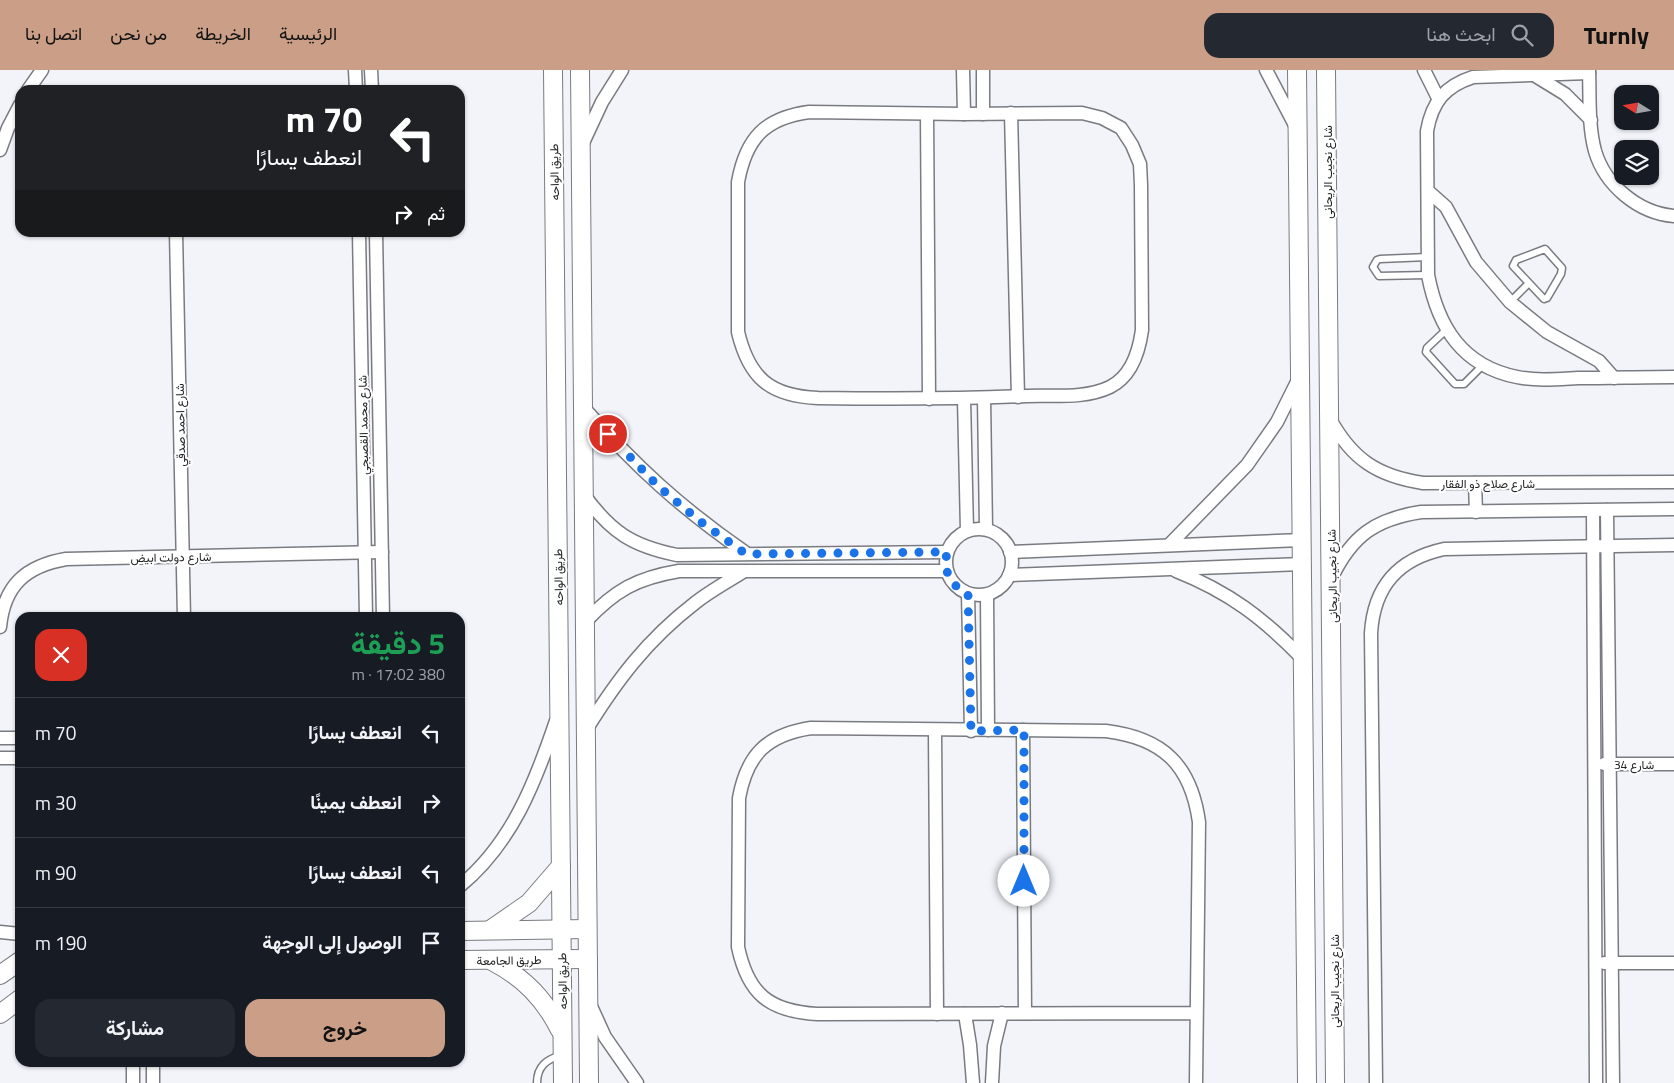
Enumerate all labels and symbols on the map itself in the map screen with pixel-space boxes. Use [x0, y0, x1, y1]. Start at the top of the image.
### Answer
north arrow [1614, 85, 1659, 130]
street label: شارع نجيب الريحانى [1318, 125, 1337, 219]
street label: طريق الواحه [544, 143, 564, 201]
street label: شارع محمد القصبجي [353, 375, 374, 475]
street label: شارع احمد صدقي [170, 383, 191, 467]
pin [587, 413, 629, 455]
street label: شارع صلاح ذو الفقار [1440, 474, 1535, 493]
street label: شارع نجيب الريحانى [1322, 529, 1342, 623]
street label: شارع دولت ابيض [130, 547, 212, 567]
street label: طريق الواحه [548, 548, 568, 606]
street label: شارع 34 [1614, 755, 1654, 774]
position arrow [997, 854, 1049, 906]
street label: شارع نجيب الريحانى [1325, 934, 1344, 1028]
street label: طريق الجامعة [476, 950, 542, 970]
street label: طريق الواحه [552, 952, 572, 1010]

